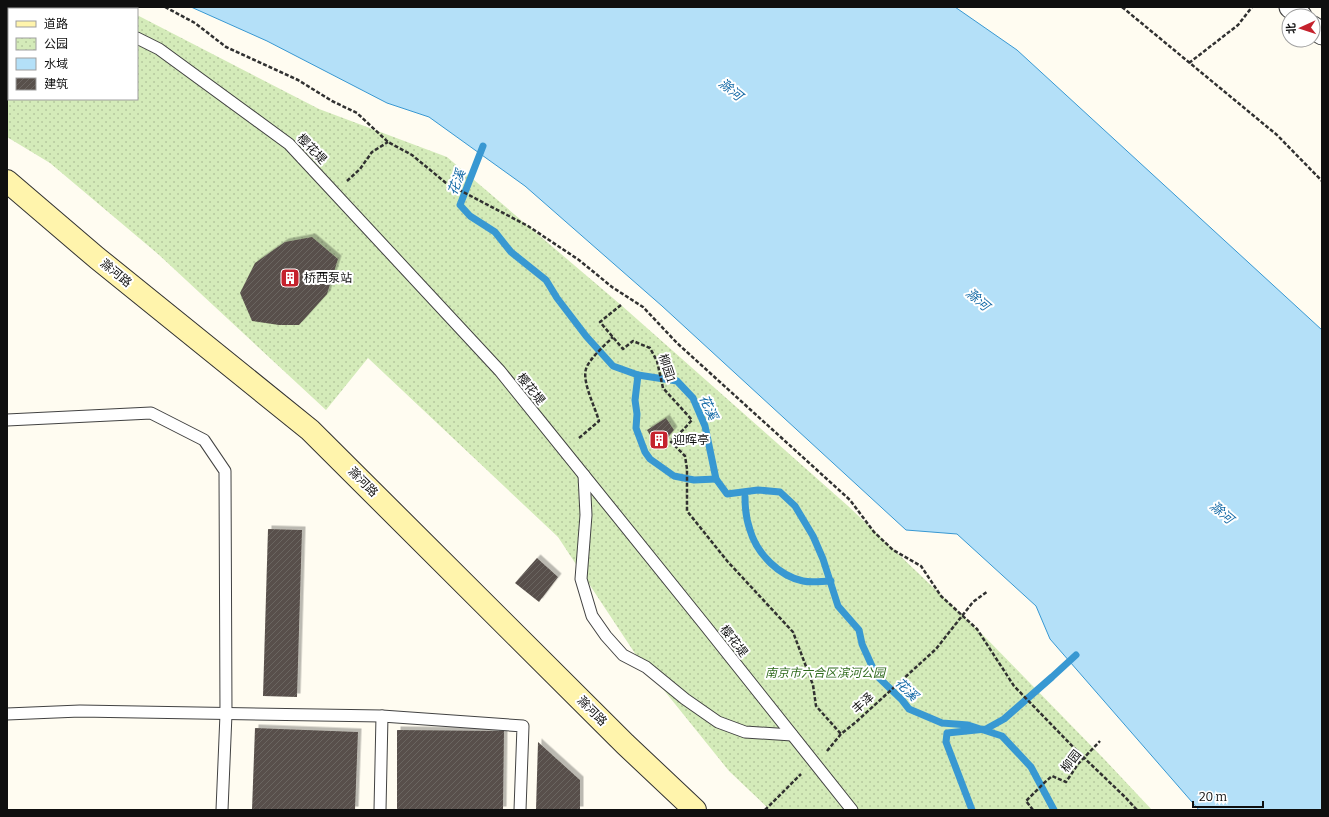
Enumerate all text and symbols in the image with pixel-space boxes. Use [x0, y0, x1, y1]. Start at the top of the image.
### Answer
legend [8, 8, 138, 100]
north arrow [1281, 8, 1321, 48]
text: 道路 [44, 17, 68, 31]
text: 北 [1285, 23, 1298, 34]
text: 公园 [44, 37, 68, 51]
text: 水域 [44, 57, 68, 71]
water label: 滁河 [716, 75, 748, 105]
text: 建筑 [44, 77, 68, 91]
street label: 樱花堤 [294, 131, 330, 167]
water label: 花溪 [445, 165, 469, 197]
street label: 滁河路 [98, 256, 134, 290]
building icon: 桥西泵站 [279, 267, 301, 289]
place label: 桥西泵站 [304, 271, 352, 285]
water label: 滁河 [963, 285, 995, 316]
street label: 柳园1 [656, 352, 678, 384]
street label: 樱花堤 [514, 371, 548, 407]
water label: 花溪 [696, 392, 721, 424]
building icon: 迎晖亭 [648, 429, 670, 451]
place label: 迎晖亭 [673, 433, 709, 447]
street label: 滁河路 [345, 464, 381, 500]
water label: 滁河 [1207, 498, 1239, 529]
street label: 樱花堤 [717, 623, 751, 659]
park label: 南京市六合区滨河公园 [765, 666, 887, 680]
water label: 花溪 [892, 675, 923, 705]
street label: 丰泽 [849, 690, 877, 716]
street label: 滁河路 [574, 693, 610, 729]
street label: 柳园 [1058, 747, 1084, 775]
scale bar [1193, 783, 1263, 809]
text: 20 m [1199, 790, 1228, 804]

